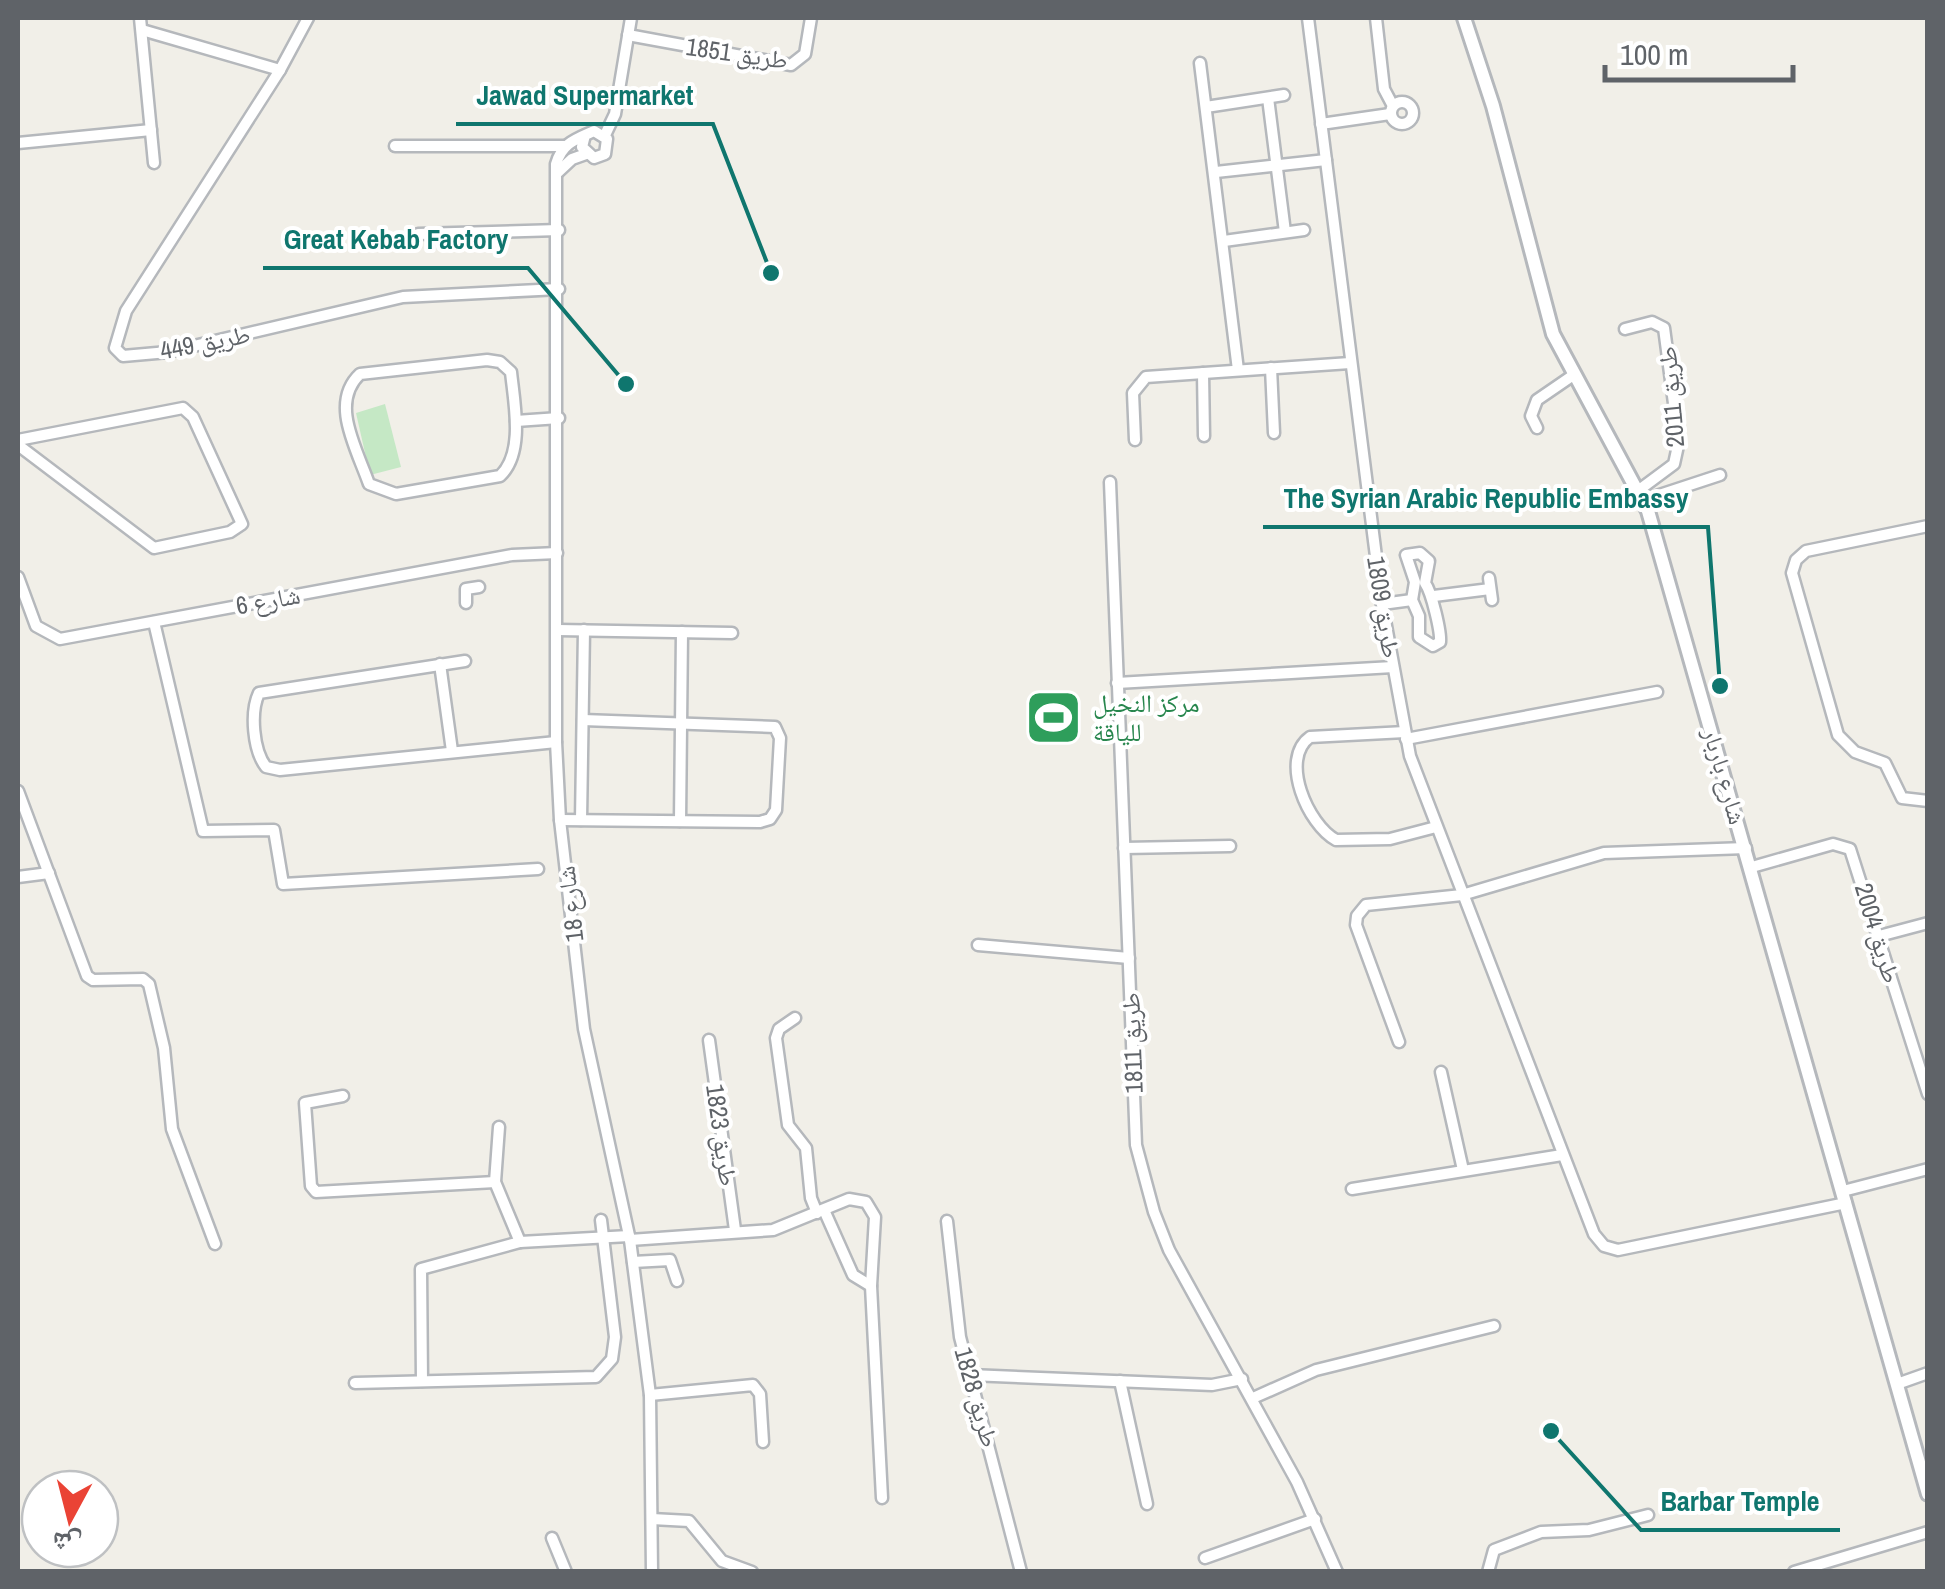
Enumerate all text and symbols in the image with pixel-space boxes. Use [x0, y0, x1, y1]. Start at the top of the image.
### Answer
scale bar [1605, 20, 1792, 82]
street label: طريق 1851 [684, 29, 790, 77]
text: 100 m [1620, 34, 1688, 74]
callout: Jawad Supermarket [456, 66, 713, 124]
text: Jawad Supermarket [477, 76, 694, 114]
callout: Great Kebab Factory [263, 210, 528, 268]
text: Great Kebab Factory [284, 220, 509, 258]
street label: طريق 449 [157, 317, 253, 367]
street label: طريق 2011 [1650, 345, 1692, 449]
callout: The Syrian Arabic Republic Embassy [1263, 469, 1708, 527]
text: The Syrian Arabic Republic Embassy [1284, 479, 1689, 517]
street label: طريق 1809 [1359, 554, 1409, 660]
street label: شارع 6 [233, 578, 303, 622]
place label: مركز النخيل للياقة [1093, 686, 1200, 749]
sports icon: مركز النخيل للياقة [1024, 687, 1084, 747]
street label: شارع باربار [1695, 723, 1755, 828]
street label: شارع 18 [548, 864, 592, 944]
street label: طريق 2004 [1847, 879, 1909, 987]
street label: طريق 1811 [1113, 992, 1151, 1094]
street label: طريق 1823 [698, 1082, 746, 1188]
street label: طريق 1828 [947, 1343, 1007, 1451]
north arrow [20, 1469, 120, 1569]
callout: Barbar Temple [1641, 1472, 1840, 1530]
text: Barbar Temple [1660, 1482, 1820, 1520]
text: ش [50, 1523, 84, 1564]

